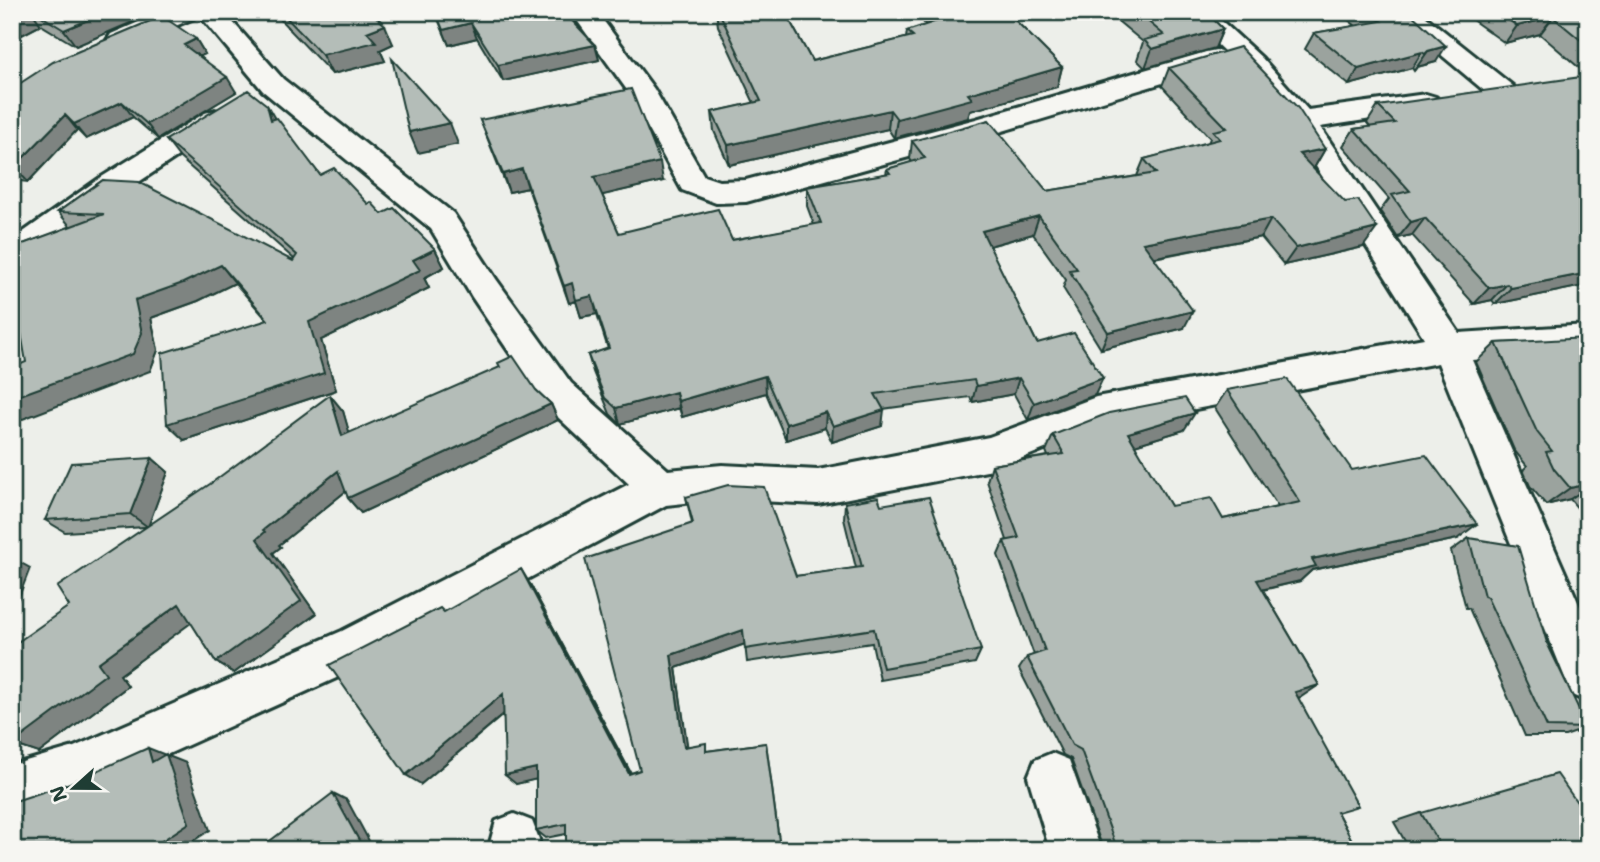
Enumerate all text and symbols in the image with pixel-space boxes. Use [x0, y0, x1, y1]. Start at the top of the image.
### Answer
north arrow [38, 754, 108, 824]
text: N [44, 782, 73, 805]

